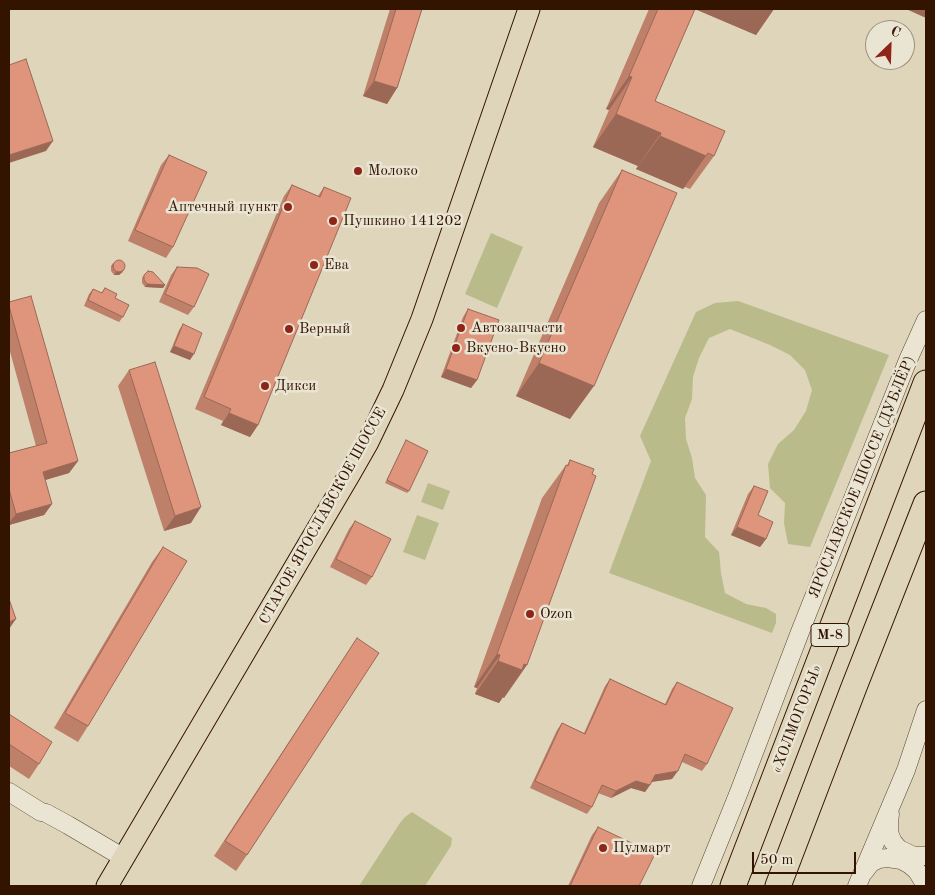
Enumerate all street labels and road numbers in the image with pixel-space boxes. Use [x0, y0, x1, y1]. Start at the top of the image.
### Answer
street label: ЯРОСЛАВСКОЕ ШОССЕ (ДУБЛЁР) [805, 353, 919, 601]
street label: СТАРОЕ ЯРОСЛАВСКОЕ ШОССЕ [256, 404, 390, 628]
road number: М-8 [811, 624, 849, 646]
street label: «ХОЛМОГОРЫ» [768, 662, 826, 776]

